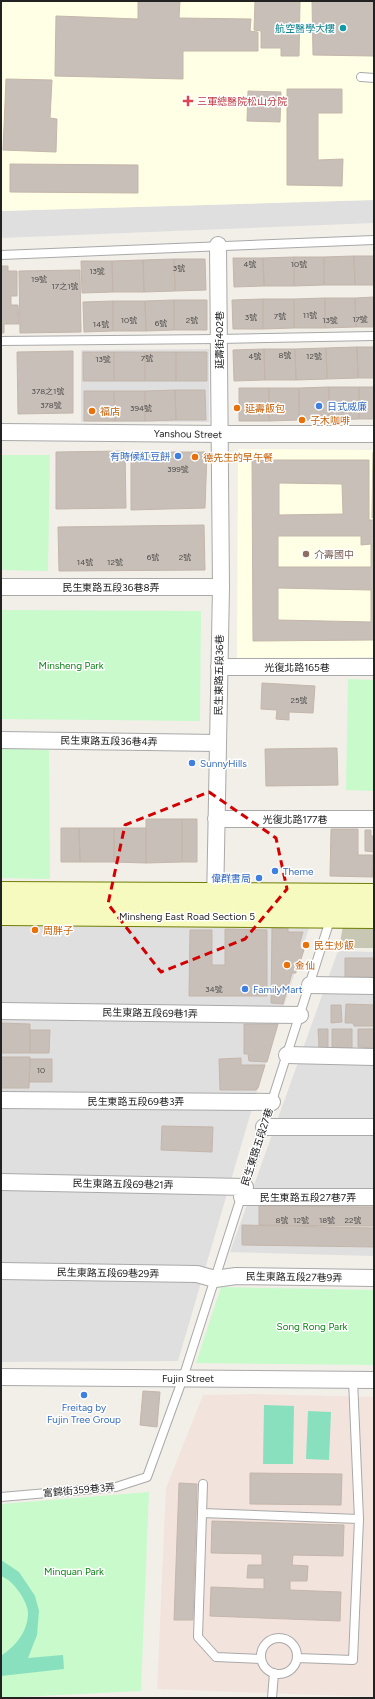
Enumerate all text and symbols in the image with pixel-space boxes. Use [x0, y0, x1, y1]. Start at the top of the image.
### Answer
place label: 航空醫學大樓 [275, 22, 335, 35]
marker: 航空醫學大樓 [338, 23, 348, 33]
marker: 三軍總醫院松山分院 [182, 95, 194, 107]
place label: 三軍總醫院松山分院 [197, 95, 287, 108]
house number: 4號 [244, 259, 256, 269]
house number: 10號 [291, 259, 307, 269]
house number: 3號 [173, 263, 185, 273]
house number: 13號 [89, 266, 105, 276]
house number: 19號 [31, 274, 47, 284]
house number: 17之1號 [52, 281, 78, 291]
house number: 11號 [303, 310, 317, 320]
street label: 延壽街402巷 [213, 311, 226, 369]
house number: 7號 [274, 311, 286, 321]
house number: 3號 [245, 312, 257, 322]
house number: 17號 [352, 314, 368, 324]
house number: 10號 [121, 315, 137, 325]
house number: 2號 [186, 315, 198, 325]
house number: 13號 [322, 315, 338, 325]
house number: 6號 [155, 318, 167, 328]
house number: 14號 [93, 319, 109, 329]
house number: 8號 [279, 350, 291, 360]
house number: 4號 [249, 351, 261, 361]
house number: 12號 [306, 351, 322, 361]
house number: 7號 [141, 353, 153, 363]
house number: 13號 [95, 354, 111, 364]
house number: 378之1號 [32, 386, 64, 396]
house number: 378號 [40, 400, 62, 410]
place label: 日式威廉 [327, 400, 367, 413]
marker: 日式威廉 [314, 401, 324, 411]
place label: 延壽飯包 [245, 402, 285, 415]
house number: 394號 [130, 403, 152, 413]
marker: 延壽飯包 [232, 403, 242, 413]
place label: 福店 [100, 405, 120, 418]
marker: 福店 [87, 406, 97, 416]
place label: 子木咖啡 [310, 414, 350, 427]
marker: 子木咖啡 [297, 415, 307, 425]
street label: Yanshou Street [154, 427, 222, 441]
place label: 有時候紅豆餅 [110, 450, 170, 463]
marker: 有時候紅豆餅 [173, 451, 183, 461]
place label: 德先生的早午餐 [203, 451, 273, 464]
marker: 德先生的早午餐 [190, 452, 200, 462]
house number: 399號 [167, 464, 189, 474]
place label: 介壽國中 [314, 548, 354, 561]
marker: 介壽國中 [301, 549, 311, 559]
house number: 6號 [147, 552, 159, 562]
house number: 2號 [179, 552, 191, 562]
house number: 14號 [77, 557, 93, 567]
house number: 12號 [107, 557, 123, 567]
street label: 民生東路五段36巷8弄 [62, 581, 160, 594]
street label: 民生東路五段36巷 [212, 634, 226, 716]
park label: Minsheng Park [39, 659, 104, 672]
street label: 光復北路165巷 [264, 661, 330, 674]
house number: 25號 [290, 695, 308, 705]
street label: 民生東路五段36巷4弄 [60, 734, 158, 748]
place label: SunnyHills [200, 757, 247, 770]
marker: SunnyHills [187, 758, 197, 768]
street label: 光復北路177巷 [263, 813, 327, 826]
place label: Theme [283, 865, 314, 878]
marker: Theme [270, 866, 280, 876]
place label: 偉群書局 [211, 872, 251, 885]
marker: 偉群書局 [254, 873, 264, 883]
street label: Minsheng East Road Section 5 [119, 910, 255, 923]
place label: 周胖子 [43, 924, 73, 937]
marker: 周胖子 [30, 925, 40, 935]
place label: 民生炒飯 [314, 939, 354, 952]
marker: 民生炒飯 [301, 940, 311, 950]
place label: 金仙 [295, 959, 315, 972]
marker: 金仙 [282, 960, 292, 970]
place label: FamilyMart [253, 983, 303, 996]
house number: 34號 [205, 984, 223, 994]
marker: FamilyMart [240, 984, 250, 994]
street label: 民生東路五段69巷1弄 [102, 1006, 198, 1020]
house number: 10 [37, 1065, 45, 1075]
street label: 民生東路五段69巷3弄 [88, 1095, 184, 1108]
street label: 民生東路五段27巷 [238, 1106, 276, 1188]
street label: 民生東路五段69巷21弄 [72, 1177, 174, 1191]
street label: 民生東路五段27巷7弄 [260, 1191, 356, 1204]
house number: 8號 [276, 1215, 288, 1225]
house number: 12號 [293, 1215, 309, 1225]
house number: 18號 [319, 1215, 335, 1225]
house number: 22號 [345, 1215, 361, 1225]
street label: 民生東路五段69巷29弄 [57, 1266, 159, 1280]
street label: 民生東路五段27巷9弄 [246, 1270, 342, 1284]
park label: Song Rong Park [277, 1320, 348, 1333]
street label: Fujin Street [162, 1372, 214, 1385]
marker: Freitag by Fujin Tree Group [79, 1390, 89, 1400]
place label: Freitag by Fujin Tree Group [47, 1401, 121, 1426]
street label: 富錦街359巷3弄 [42, 1480, 116, 1500]
park label: Minquan Park [44, 1565, 104, 1578]

